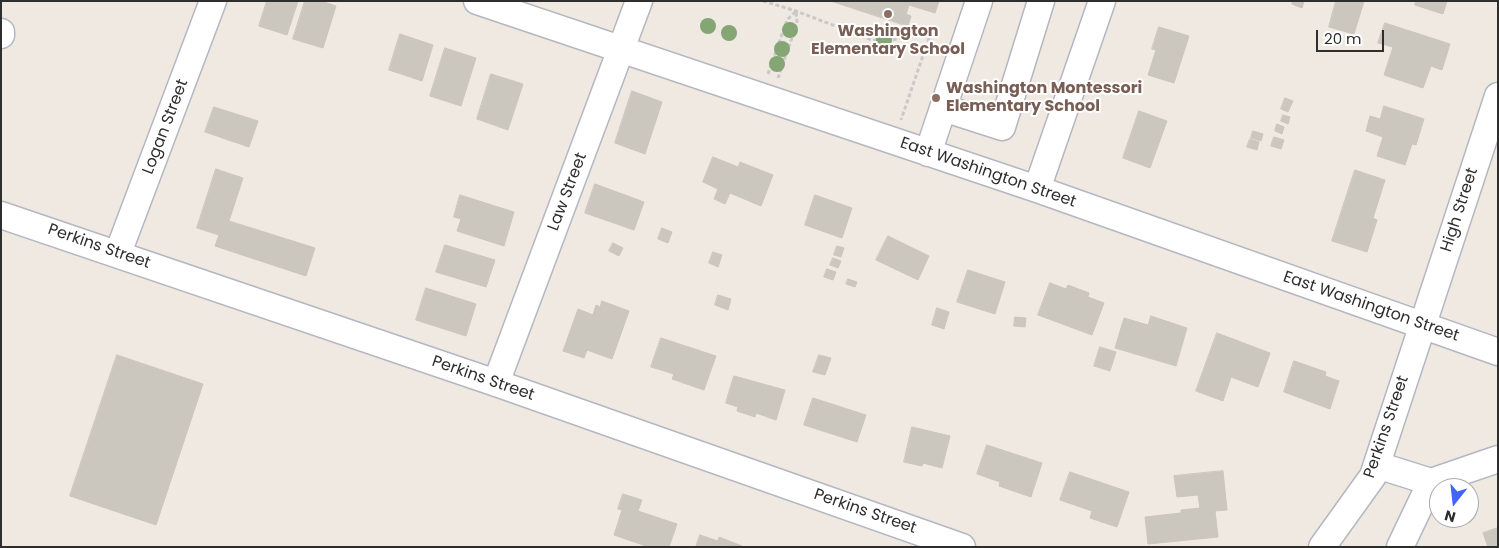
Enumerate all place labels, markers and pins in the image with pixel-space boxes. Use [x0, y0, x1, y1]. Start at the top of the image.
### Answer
marker: Washington Elementary School [882, 8, 894, 20]
place label: Washington Elementary School [811, 22, 965, 60]
place label: Washington Montessori Elementary School [946, 79, 1142, 117]
marker: Washington Montessori Elementary School [930, 92, 942, 104]

